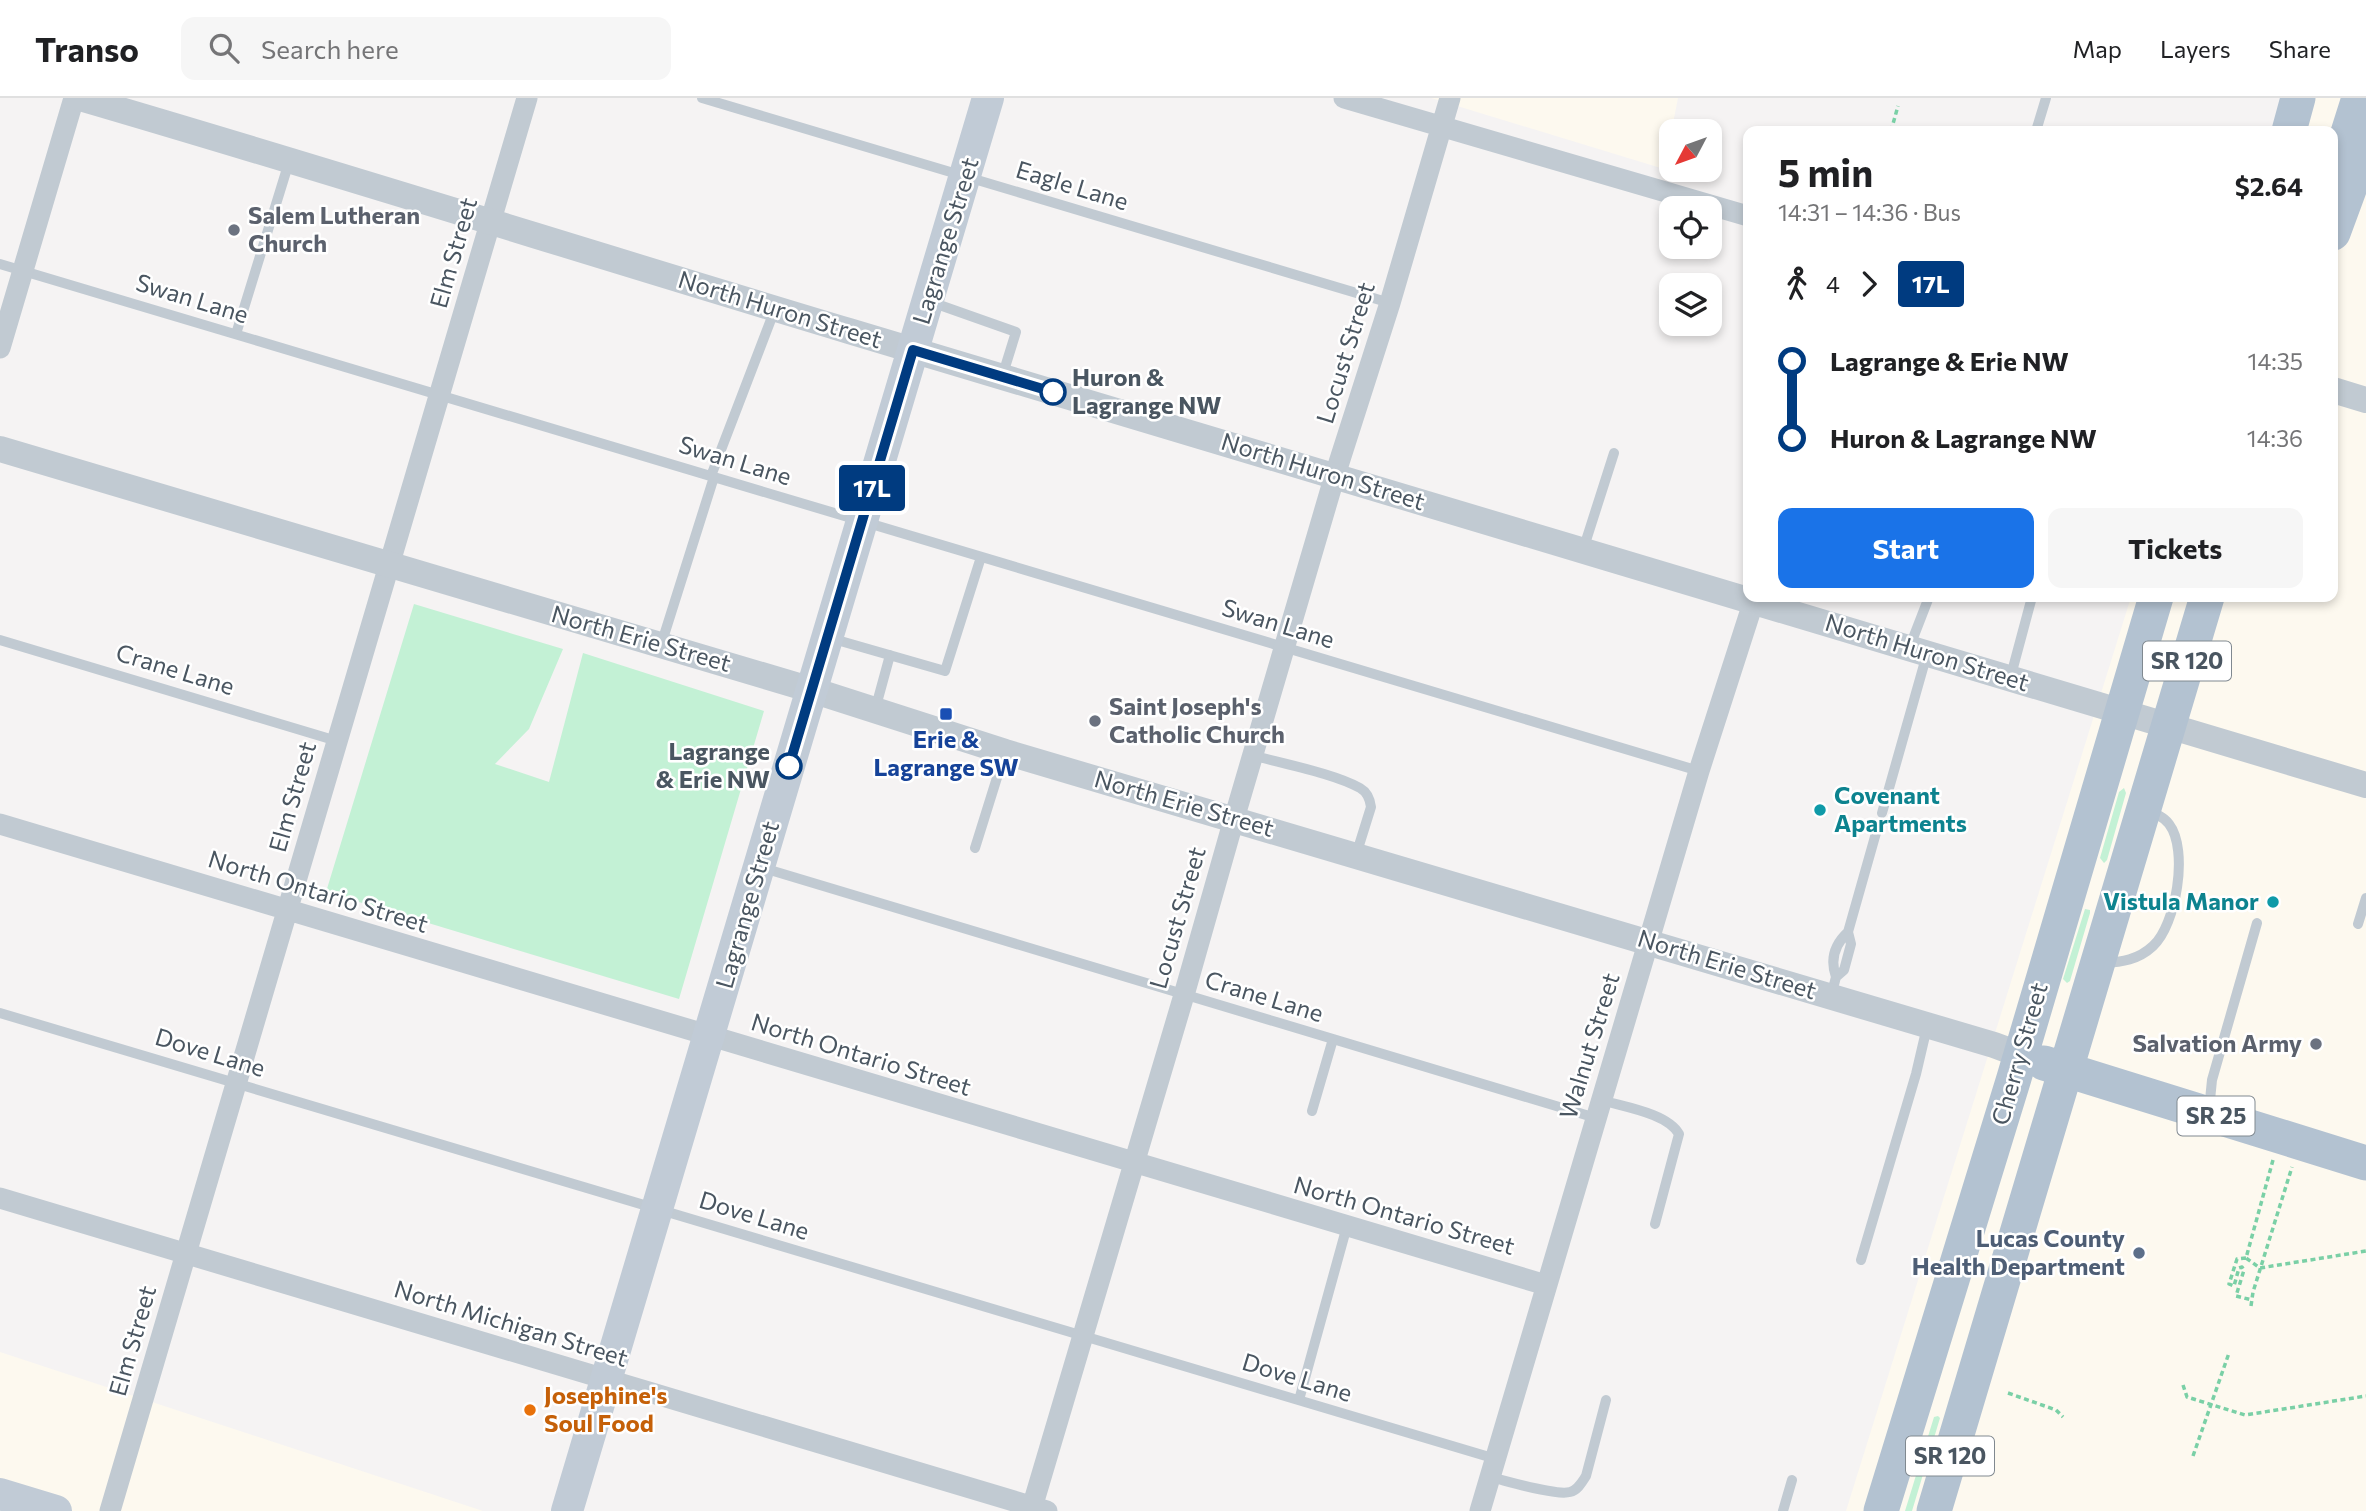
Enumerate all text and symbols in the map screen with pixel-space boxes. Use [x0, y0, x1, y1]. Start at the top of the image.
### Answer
search box [181, 17, 671, 80]
text: Transo [35, 28, 139, 69]
icon: search [205, 29, 243, 67]
text: Search here [261, 33, 399, 64]
text: Map [2073, 34, 2122, 63]
text: Layers [2160, 34, 2231, 63]
text: Share [2269, 34, 2331, 63]
north arrow [1659, 119, 1722, 182]
map controls [1659, 119, 1722, 336]
text: 5 min [1778, 148, 1873, 195]
street label: Lagrange Street [905, 154, 984, 327]
street label: Eagle Lane [1013, 154, 1132, 215]
text: $2.64 [2235, 170, 2303, 201]
street label: Elm Street [423, 194, 482, 311]
button: locate [1659, 196, 1722, 259]
text: 14:31 – 14:36 · Bus [1778, 198, 1961, 226]
place label: Salem Lutheran Church [248, 200, 420, 257]
marker: Salem Lutheran Church [226, 222, 242, 238]
street label: North Huron Street [675, 264, 886, 353]
icon: walk [1778, 265, 1816, 303]
icon: forward [1850, 265, 1888, 303]
street label: Swan Lane [133, 267, 252, 328]
text: 17L [1912, 269, 1950, 298]
text: 4 [1826, 270, 1840, 298]
button: layers [1659, 273, 1722, 336]
street label: Locust Street [1309, 278, 1380, 427]
text: Lagrange & Erie NW [1830, 345, 2069, 376]
text: 14:35 [2248, 347, 2303, 375]
place label: Huron & Lagrange NW [1072, 362, 1221, 419]
marker: Huron & Lagrange NW [1040, 379, 1066, 405]
text: Huron & Lagrange NW [1830, 422, 2097, 453]
text: 14:36 [2247, 424, 2303, 452]
street label: North Huron Street [1218, 426, 1429, 515]
street label: Swan Lane [676, 429, 795, 490]
line badge: 17L [832, 465, 912, 511]
text: 17L [853, 473, 891, 502]
button: Start [1778, 508, 2034, 588]
button: Tickets [2048, 508, 2303, 588]
street label: Swan Lane [1219, 592, 1338, 653]
street label: North Erie Street [548, 598, 735, 677]
street label: North Huron Street [1822, 607, 2033, 696]
street label: Crane Lane [113, 637, 238, 700]
road number: SR 120 [2143, 642, 2231, 680]
place label: Saint Joseph's Catholic Church [1109, 691, 1285, 748]
marker: Erie & Lagrange SW [938, 706, 954, 722]
marker: Saint Joseph's Catholic Church [1087, 713, 1103, 729]
place label: Erie & Lagrange SW [873, 724, 1019, 781]
place label: Lagrange & Erie NW [656, 736, 770, 793]
street label: Elm Street [262, 738, 321, 855]
marker: Lagrange & Erie NW [776, 753, 802, 779]
street label: North Erie Street [1091, 763, 1278, 842]
place label: Covenant Apartments [1834, 780, 1967, 837]
marker: Covenant Apartments [1812, 802, 1828, 818]
street label: Lagrange Street [709, 817, 784, 992]
street label: North Ontario Street [205, 843, 432, 938]
street label: Locust Street [1142, 843, 1211, 992]
place label: Vistula Manor [2103, 886, 2259, 915]
marker: Vistula Manor [2265, 894, 2281, 910]
street label: North Erie Street [1635, 923, 1820, 1005]
street label: Crane Lane [1202, 964, 1327, 1027]
street label: Walnut Street [1553, 969, 1625, 1122]
street label: Cherry Street [1984, 979, 2053, 1128]
street label: North Ontario Street [748, 1006, 975, 1101]
street label: Dove Lane [152, 1021, 269, 1082]
place label: Salvation Army [2132, 1028, 2302, 1057]
marker: Salvation Army [2308, 1036, 2324, 1052]
road number: SR 25 [2178, 1096, 2254, 1135]
street label: North Ontario Street [1291, 1169, 1518, 1260]
street label: Dove Lane [696, 1184, 813, 1245]
place label: Lucas County Health Department [1912, 1223, 2125, 1280]
marker: Lucas County Health Department [2131, 1245, 2147, 1261]
street label: North Michigan Street [391, 1273, 632, 1372]
street label: Elm Street [102, 1282, 161, 1399]
street label: Dove Lane [1239, 1346, 1356, 1407]
place label: Josephine's Soul Food [544, 1380, 668, 1437]
marker: Josephine's Soul Food [522, 1402, 538, 1418]
road number: SR 120 [1906, 1436, 1994, 1476]

